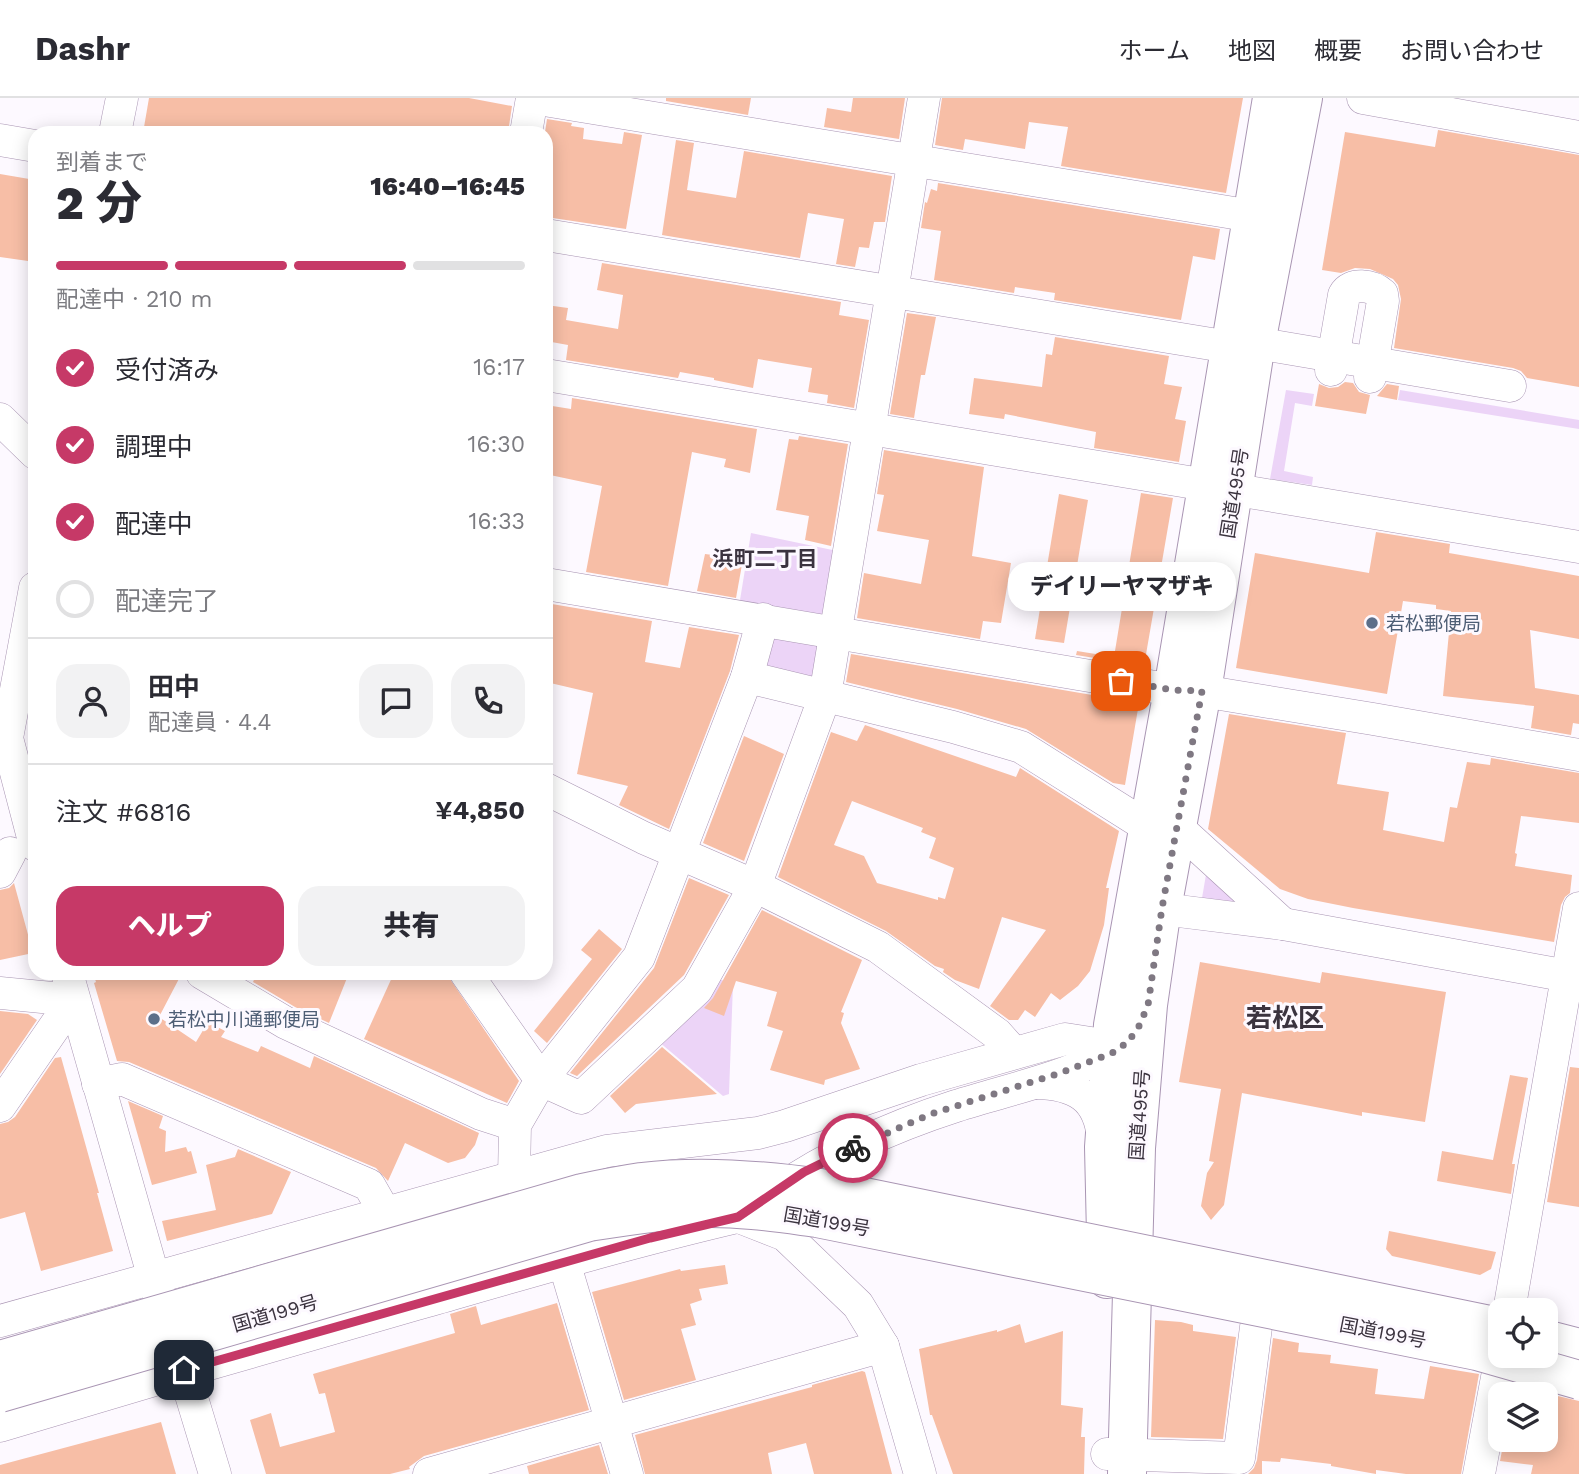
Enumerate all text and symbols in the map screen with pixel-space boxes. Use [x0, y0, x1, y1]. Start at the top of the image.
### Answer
text: Dashr [35, 29, 130, 68]
text: ホーム [1119, 37, 1190, 65]
text: 地図 [1228, 37, 1276, 65]
text: 概要 [1314, 37, 1362, 65]
text: お問い合わせ [1400, 37, 1544, 65]
text: 到着まで [56, 149, 148, 176]
text: 16:40–16:45 [370, 171, 525, 201]
text: 2 分 [56, 176, 142, 230]
text: 配達中 · 210 m [56, 286, 212, 313]
icon: check [56, 349, 94, 387]
text: 16:17 [473, 354, 525, 381]
text: 受付済み [115, 355, 219, 385]
icon: check [56, 426, 94, 464]
text: 16:30 [468, 431, 525, 458]
text: 調理中 [115, 432, 193, 462]
street label: 国道495号 [1216, 446, 1253, 540]
icon: check [56, 503, 94, 541]
text: 16:33 [468, 508, 525, 535]
text: 配達中 [115, 509, 193, 539]
district label: 浜町二丁目 [713, 546, 818, 571]
callout: デイリーヤマザキ [1007, 562, 1235, 611]
text: デイリーヤマザキ [1030, 573, 1214, 600]
text: 配達完了 [115, 586, 219, 616]
place label: 若松郵便局 [1386, 612, 1481, 635]
marker: 若松郵便局 [1364, 615, 1380, 631]
pin [1091, 651, 1151, 711]
icon: bag [1102, 662, 1140, 700]
button: person [56, 664, 130, 738]
button: chat [359, 664, 433, 738]
button: phone [451, 664, 525, 738]
text: 田中 [148, 672, 200, 702]
text: 配達員 · 4.4 [148, 709, 272, 736]
text: ¥4,850 [435, 795, 525, 825]
text: 注文 #6816 [56, 797, 191, 827]
button: ヘルプ [56, 886, 284, 966]
button: 共有 [298, 886, 525, 966]
district label: 若松区 [1246, 1003, 1324, 1033]
place label: 若松中川通郵便局 [168, 1008, 320, 1031]
marker: 若松中川通郵便局 [146, 1011, 162, 1027]
street label: 国道495号 [1125, 1069, 1154, 1161]
courier [818, 1113, 888, 1183]
icon: bike [834, 1129, 872, 1167]
street label: 国道199号 [782, 1203, 872, 1240]
street label: 国道199号 [230, 1290, 321, 1337]
map controls [1488, 1298, 1558, 1452]
button: locate [1488, 1298, 1558, 1368]
street label: 国道199号 [1338, 1313, 1428, 1352]
pin [154, 1340, 214, 1400]
icon: home [165, 1351, 203, 1389]
button: layers [1488, 1382, 1558, 1452]

